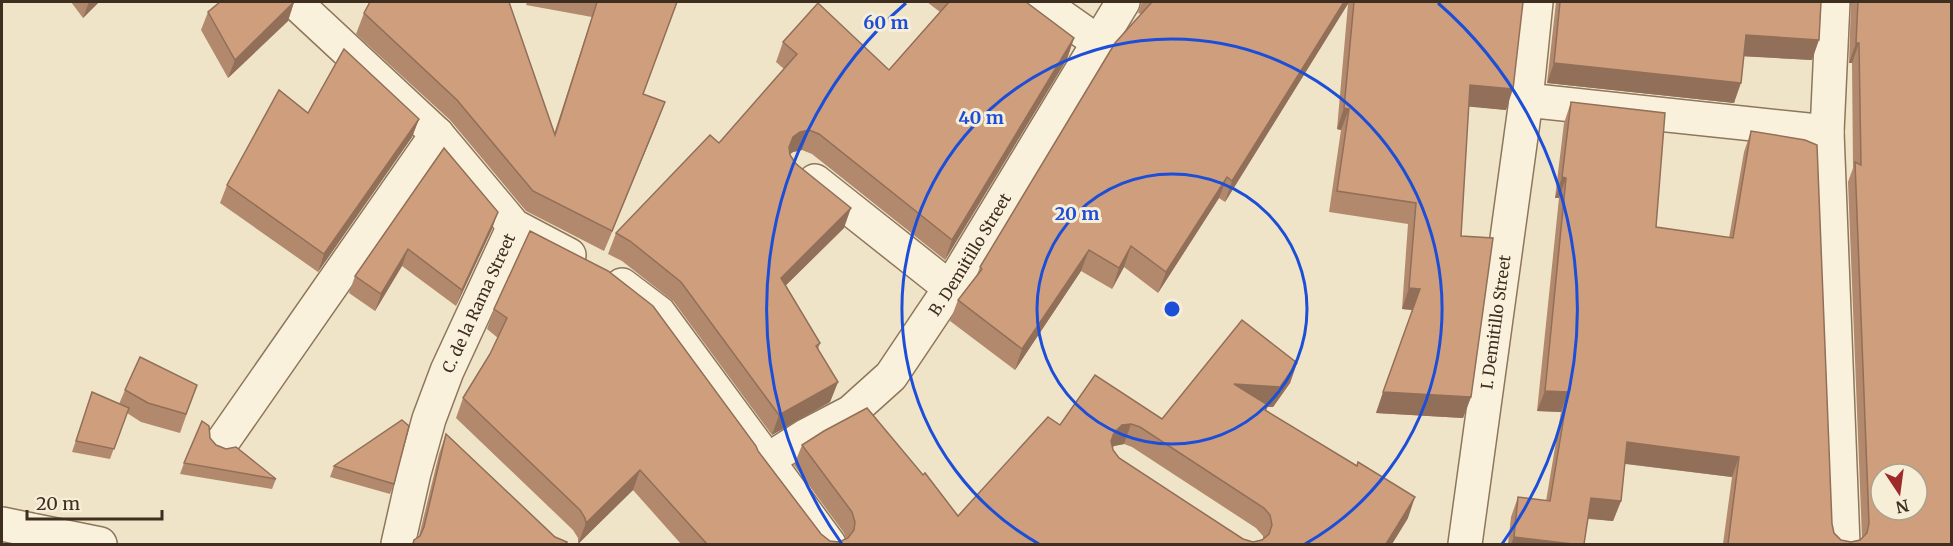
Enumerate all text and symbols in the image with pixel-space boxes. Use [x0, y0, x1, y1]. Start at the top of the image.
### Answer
text: 60 m [863, 11, 909, 34]
text: 40 m [958, 106, 1004, 129]
street label: B. Demitillo Street [924, 189, 1015, 319]
text: 20 m [1055, 202, 1099, 225]
street label: C. de la Rama Street [438, 229, 520, 376]
street label: I. Demitillo Street [1476, 253, 1515, 391]
centre of rings [1162, 299, 1182, 319]
north arrow [1869, 462, 1929, 522]
scale bar [27, 483, 162, 521]
text: 20 m [36, 492, 80, 515]
text: N [1894, 495, 1911, 518]

